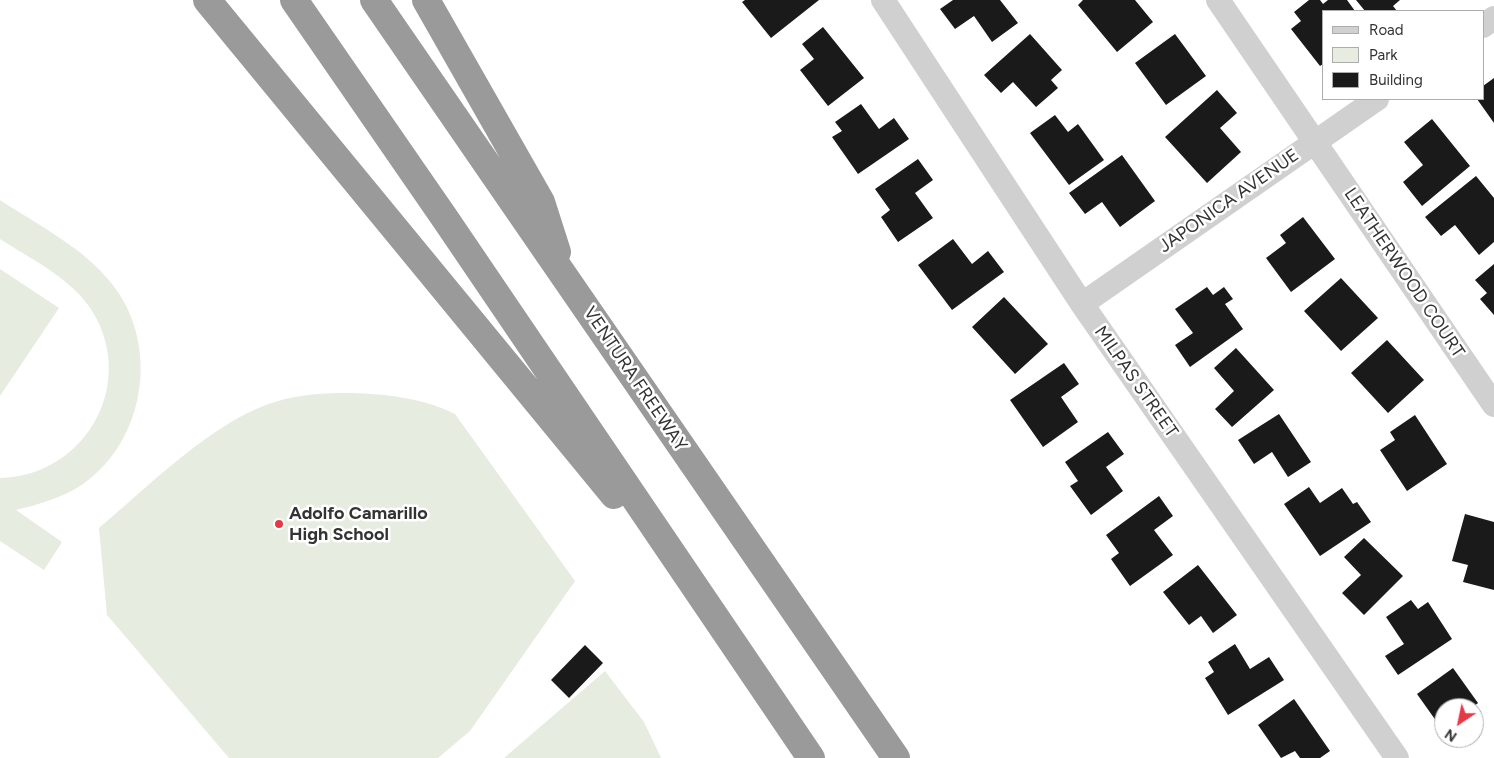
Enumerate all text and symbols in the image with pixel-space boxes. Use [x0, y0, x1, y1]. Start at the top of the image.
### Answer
legend [1322, 10, 1484, 100]
text: Road [1369, 21, 1404, 39]
text: Park [1369, 46, 1398, 64]
text: Building [1369, 71, 1423, 89]
street label: JAPONICA AVENUE [1155, 145, 1303, 257]
street label: LEATHERWOOD COURT [1339, 184, 1469, 362]
street label: VENTURA FREEWAY [579, 303, 691, 455]
street label: MILPAS STREET [1090, 322, 1182, 442]
place label: Adolfo Camarillo High School [289, 503, 428, 546]
marker: Adolfo Camarillo High School [273, 518, 285, 530]
north arrow [1434, 698, 1484, 748]
text: N [1442, 725, 1460, 745]

